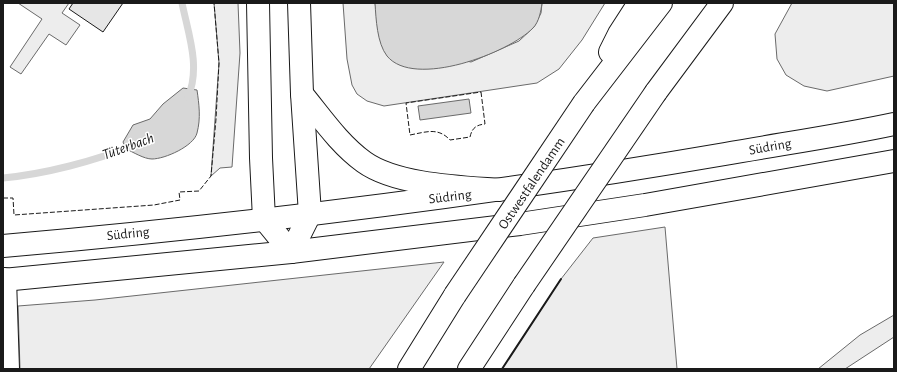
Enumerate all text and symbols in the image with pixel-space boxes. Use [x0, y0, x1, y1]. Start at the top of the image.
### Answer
water label: Tüterbach [100, 130, 156, 163]
street label: Ostwestfalendamm [496, 135, 568, 232]
street label: Südring [748, 136, 793, 158]
street label: Südring [428, 187, 472, 207]
street label: Südring [106, 225, 150, 243]

